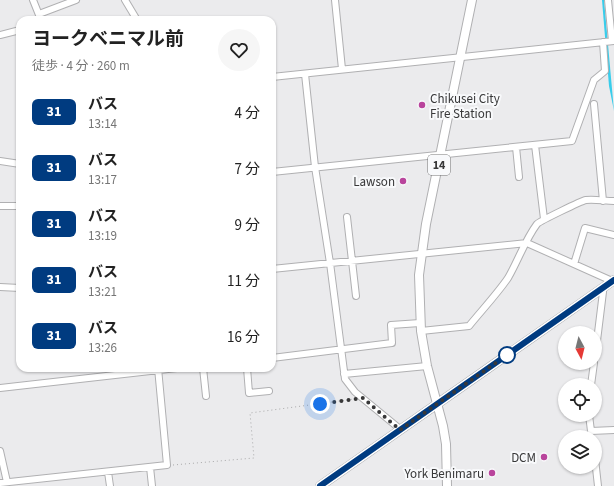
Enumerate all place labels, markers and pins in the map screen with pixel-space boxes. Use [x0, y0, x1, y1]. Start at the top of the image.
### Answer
place label: Chikusei City Fire Station [430, 90, 500, 123]
marker: Chikusei City Fire Station [417, 100, 427, 110]
place label: Lawson [353, 173, 395, 191]
marker: Lawson [398, 176, 408, 186]
unlabelled marker [498, 346, 516, 364]
place label: DCM [511, 449, 536, 467]
marker: DCM [539, 452, 549, 462]
place label: York Benimaru [403, 465, 484, 483]
marker: York Benimaru [487, 468, 497, 478]

